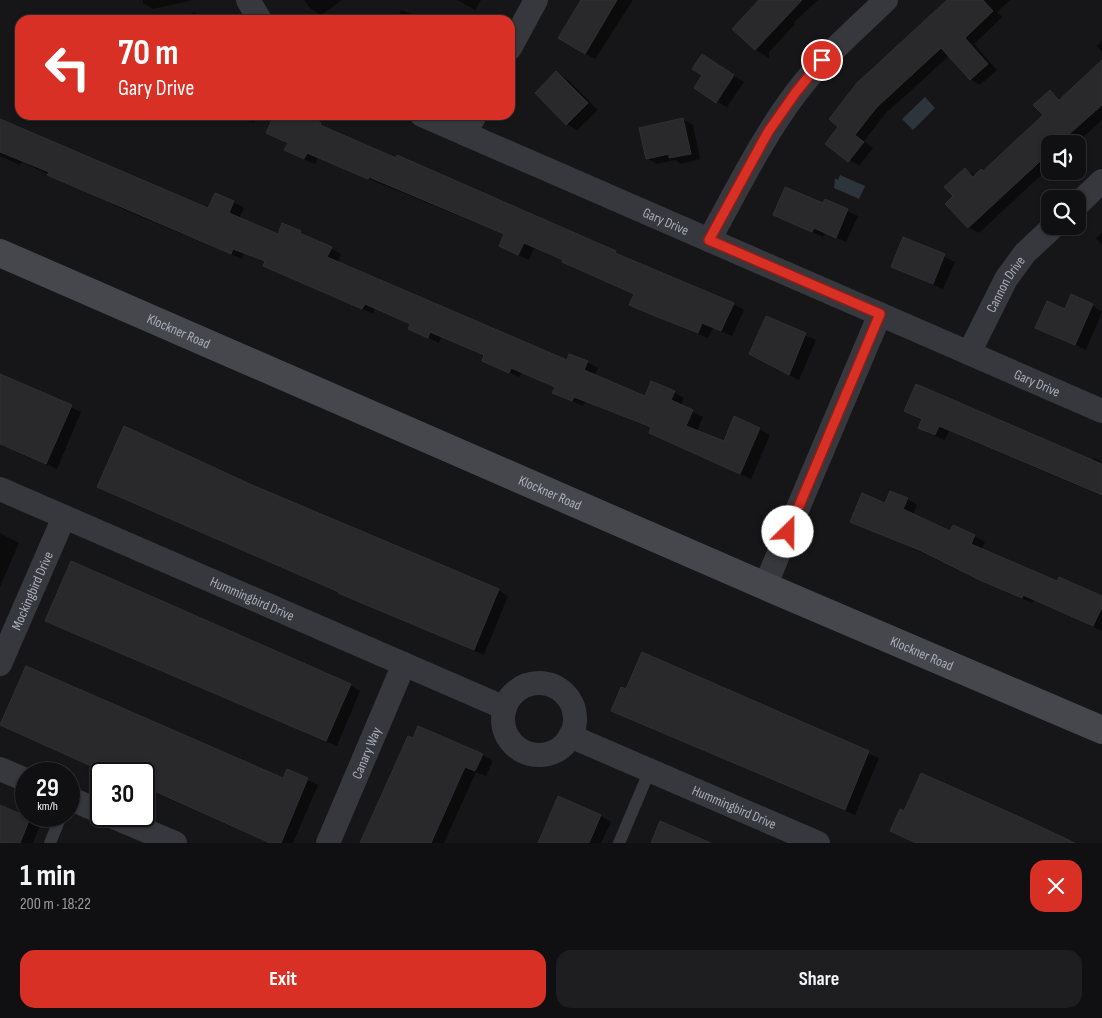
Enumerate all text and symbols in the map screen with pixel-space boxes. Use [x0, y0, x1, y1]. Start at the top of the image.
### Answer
text: 70 m [118, 32, 178, 75]
icon: left [35, 35, 100, 100]
pin [801, 39, 843, 81]
icon: arrive [808, 46, 836, 74]
text: Gary Drive [118, 75, 194, 102]
map controls [1041, 135, 1086, 235]
button: sound [1041, 135, 1086, 180]
button: search [1041, 190, 1086, 235]
street label: Gary Drive [640, 204, 692, 239]
street label: Cannon Drive [982, 253, 1029, 315]
street label: Klockner Road [145, 310, 213, 352]
street label: Gary Drive [1012, 365, 1063, 400]
street label: Klockner Road [516, 471, 584, 514]
position arrow [761, 505, 813, 557]
street label: Mockingbird Drive [7, 549, 57, 633]
street label: Hummingbird Drive [208, 573, 297, 624]
street label: Klockner Road [888, 632, 956, 674]
street label: Canary Way [348, 724, 385, 781]
speed limit sign: 30 [90, 762, 155, 827]
text: 29 [36, 773, 59, 804]
street label: Hummingbird Drive [690, 781, 779, 833]
text: km/h [37, 799, 58, 814]
text: 1 min [20, 858, 76, 894]
button: close [1030, 860, 1082, 912]
text: 200 m · 18:22 [20, 895, 91, 914]
button: Exit [20, 950, 546, 1008]
button: Share [556, 950, 1082, 1008]

